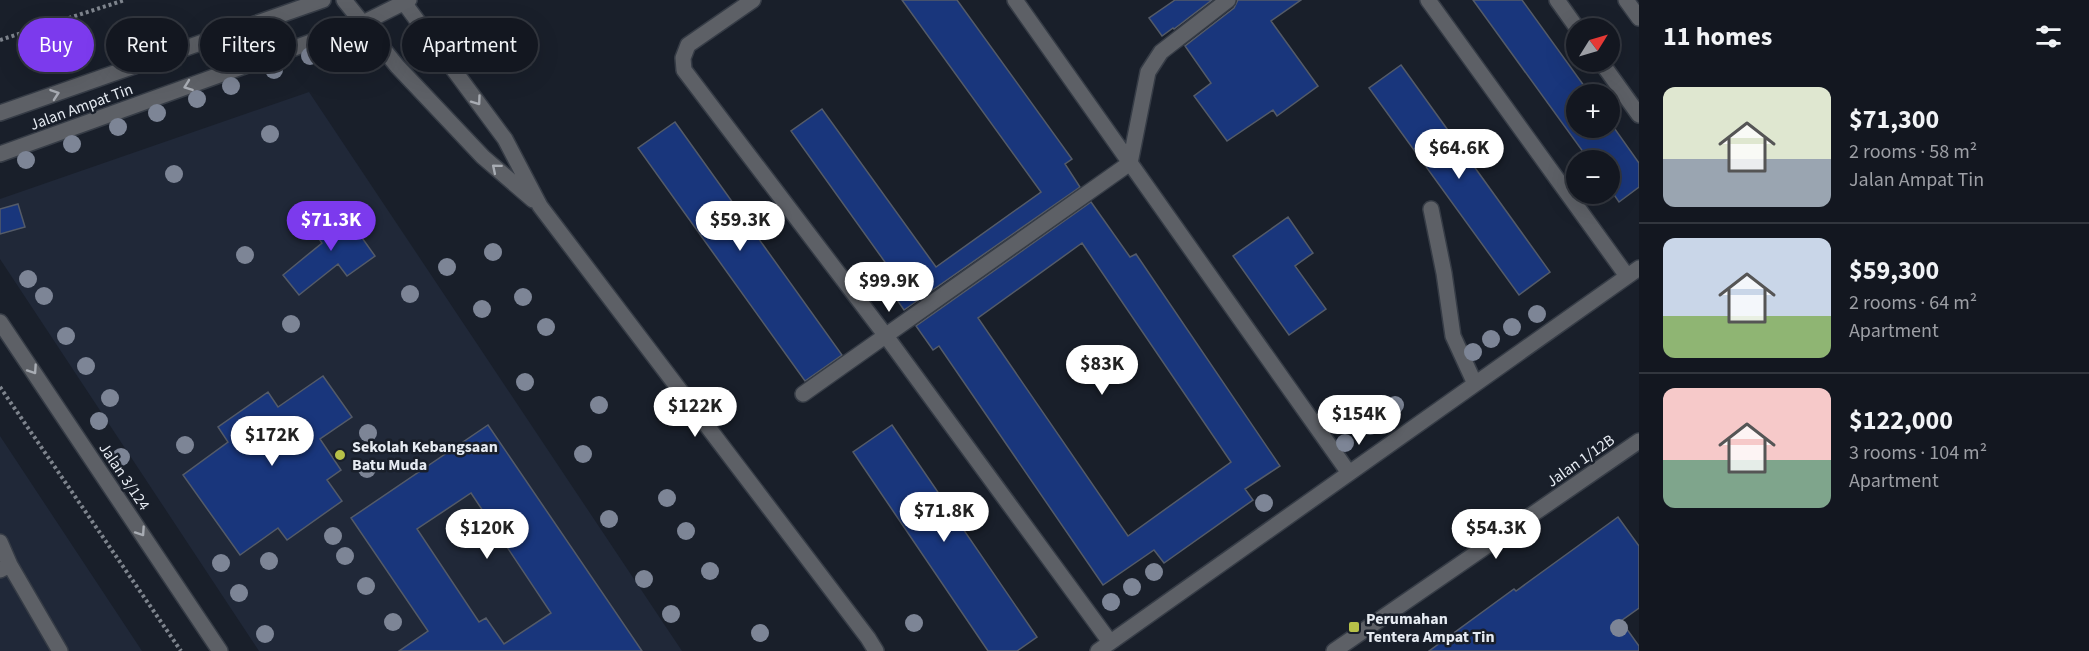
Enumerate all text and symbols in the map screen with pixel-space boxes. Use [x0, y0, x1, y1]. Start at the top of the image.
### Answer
chip: Buy [18, 18, 94, 72]
chip: Rent [106, 18, 188, 72]
chip: Filters [200, 18, 296, 72]
chip: New [308, 18, 390, 72]
chip: Apartment [402, 18, 538, 72]
north arrow [1566, 18, 1620, 72]
map controls [1566, 18, 1620, 204]
text: 11 homes [1663, 18, 1772, 55]
icon: filters [2032, 20, 2065, 53]
street label: Jalan Ampat Tin [27, 78, 136, 136]
one-way arrow [183, 79, 194, 92]
button: + [1566, 84, 1620, 138]
one-way arrow [49, 88, 60, 101]
one-way arrow [470, 94, 481, 105]
text: $71,300 [1849, 101, 1939, 138]
icon: home [1711, 111, 1783, 183]
pin: $64.6K [1410, 129, 1508, 180]
text: $64.6K [1429, 134, 1489, 162]
text: 2 rooms · 58 m² [1849, 138, 1977, 166]
button: − [1566, 150, 1620, 204]
one-way arrow [492, 165, 503, 176]
text: Jalan Ampat Tin [1849, 166, 1984, 194]
pin: $71.3K [282, 201, 380, 252]
pin: $59.3K [691, 201, 789, 252]
text: $71.3K [301, 206, 361, 234]
text: $59.3K [710, 206, 770, 234]
text: $59,300 [1849, 252, 1939, 289]
pin: $99.9K [840, 262, 938, 313]
icon: home [1711, 262, 1783, 334]
text: $99.9K [859, 267, 919, 295]
text: 2 rooms · 64 m² [1849, 289, 1977, 317]
text: Apartment [1849, 317, 1939, 345]
pin: $83K [1066, 345, 1138, 396]
text: $83K [1080, 350, 1124, 378]
one-way arrow [25, 364, 36, 375]
pin: $122K [653, 387, 737, 438]
text: $122K [668, 392, 722, 420]
pin: $154K [1317, 395, 1401, 446]
text: $154K [1332, 400, 1386, 428]
text: $122,000 [1849, 402, 1953, 439]
icon: home [1711, 412, 1783, 484]
pin: $172K [230, 416, 314, 467]
text: $172K [245, 421, 299, 449]
street label: Jalan 1/12B [1542, 429, 1619, 492]
place label: Sekolah Kebangsaan Batu Muda [352, 436, 498, 476]
street label: Jalan 3/124 [93, 438, 155, 515]
text: 3 rooms · 104 m² [1849, 439, 1987, 467]
marker: Sekolah Kebangsaan Batu Muda [333, 448, 347, 462]
text: Apartment [1849, 467, 1939, 495]
pin: $71.8K [895, 492, 993, 543]
text: $71.8K [914, 497, 974, 525]
pin: $120K [445, 509, 529, 560]
pin: $54.3K [1447, 509, 1545, 560]
text: $120K [460, 514, 514, 542]
text: $54.3K [1466, 514, 1526, 542]
one-way arrow [134, 526, 145, 537]
place label: Perumahan Tentera Ampat Tin [1366, 608, 1495, 648]
marker: Perumahan Tentera Ampat Tin [1347, 620, 1361, 634]

